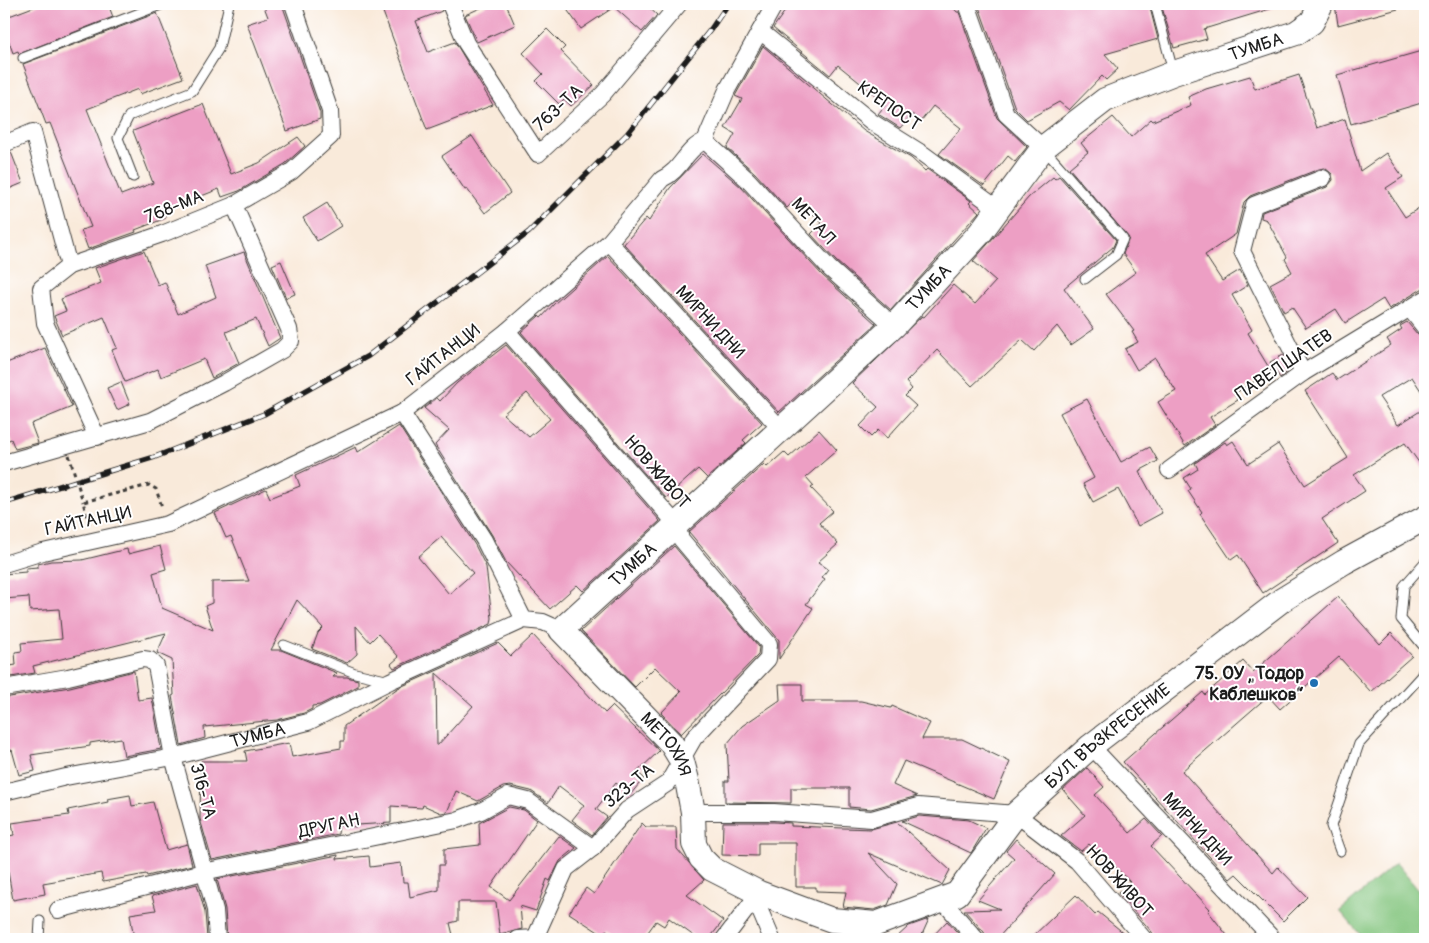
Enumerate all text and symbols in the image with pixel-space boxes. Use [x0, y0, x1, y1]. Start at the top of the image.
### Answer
street label: ТУМБА [1226, 27, 1287, 67]
street label: КРЕПОСТ [853, 76, 925, 136]
street label: 763-ТА [528, 79, 588, 137]
street label: 768-МА [141, 185, 207, 229]
street label: МЕТАЛ [786, 193, 841, 250]
street label: ТУМБА [901, 259, 957, 316]
street label: МИРНИ ДНИ [670, 281, 750, 364]
street label: ГАЙТАНЦИ [401, 319, 485, 391]
street label: ПАВЕЛ ШАТЕВ [1231, 324, 1337, 406]
street label: НОВ ЖИВОТ [619, 430, 695, 514]
street label: ГАЙТАНЦИ [43, 501, 134, 541]
street label: ТУМБА [604, 537, 662, 592]
place label: 75. ОУ „Тодор Каблешков“ [1195, 662, 1304, 706]
marker: 75. ОУ „Тодор Каблешков“ [1308, 677, 1320, 689]
street label: БУЛ. ВЪЗКРЕСЕНИЕ [1040, 678, 1175, 794]
street label: МЕТОХИЯ [636, 707, 697, 778]
street label: ТУМБА [227, 717, 288, 753]
street label: 323-ТА [599, 758, 659, 813]
street label: 316-ТА [185, 761, 222, 822]
street label: МИРНИ ДНИ [1157, 788, 1237, 871]
street label: ДРУГАН [295, 808, 362, 844]
street label: НОВ ЖИВОТ [1080, 840, 1158, 922]

